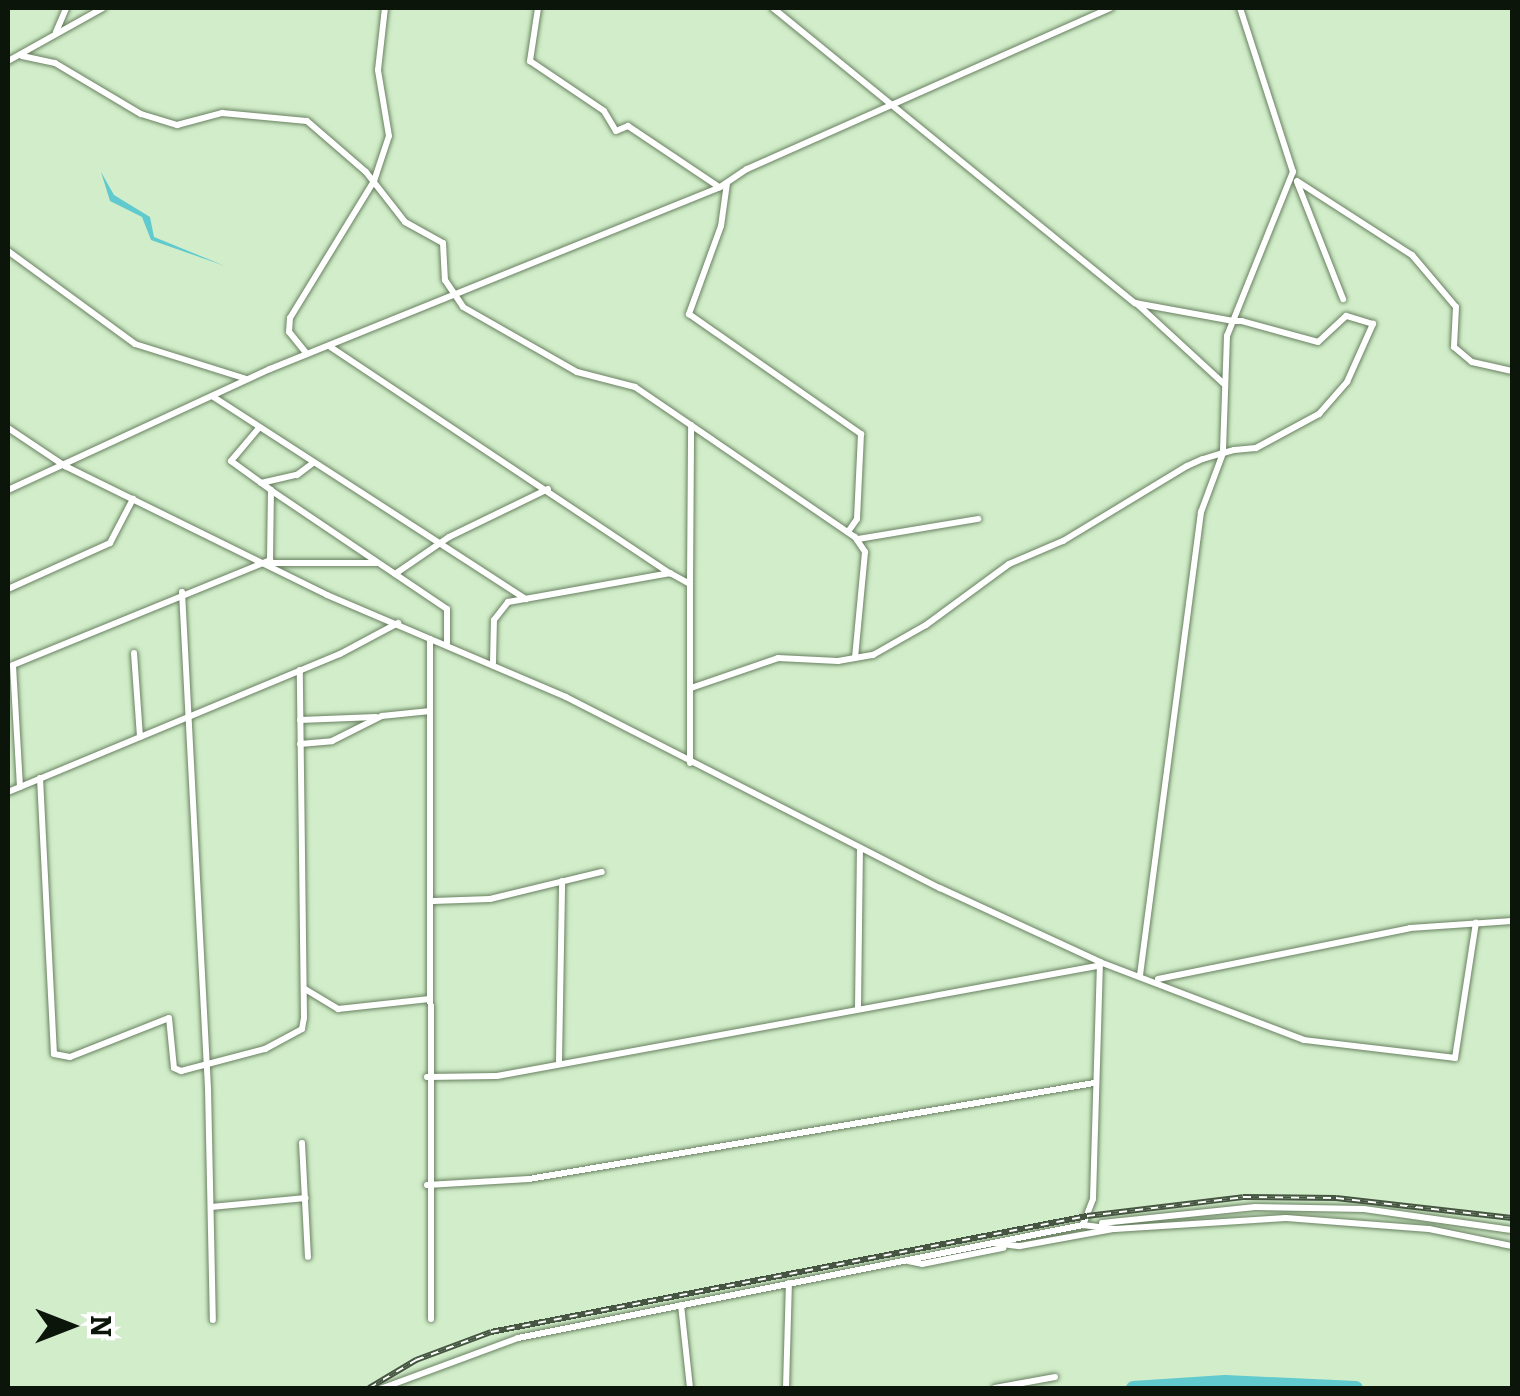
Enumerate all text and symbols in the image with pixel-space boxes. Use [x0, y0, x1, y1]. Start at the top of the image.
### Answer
north arrow [20, 1276, 120, 1376]
text: N [84, 1315, 117, 1337]

